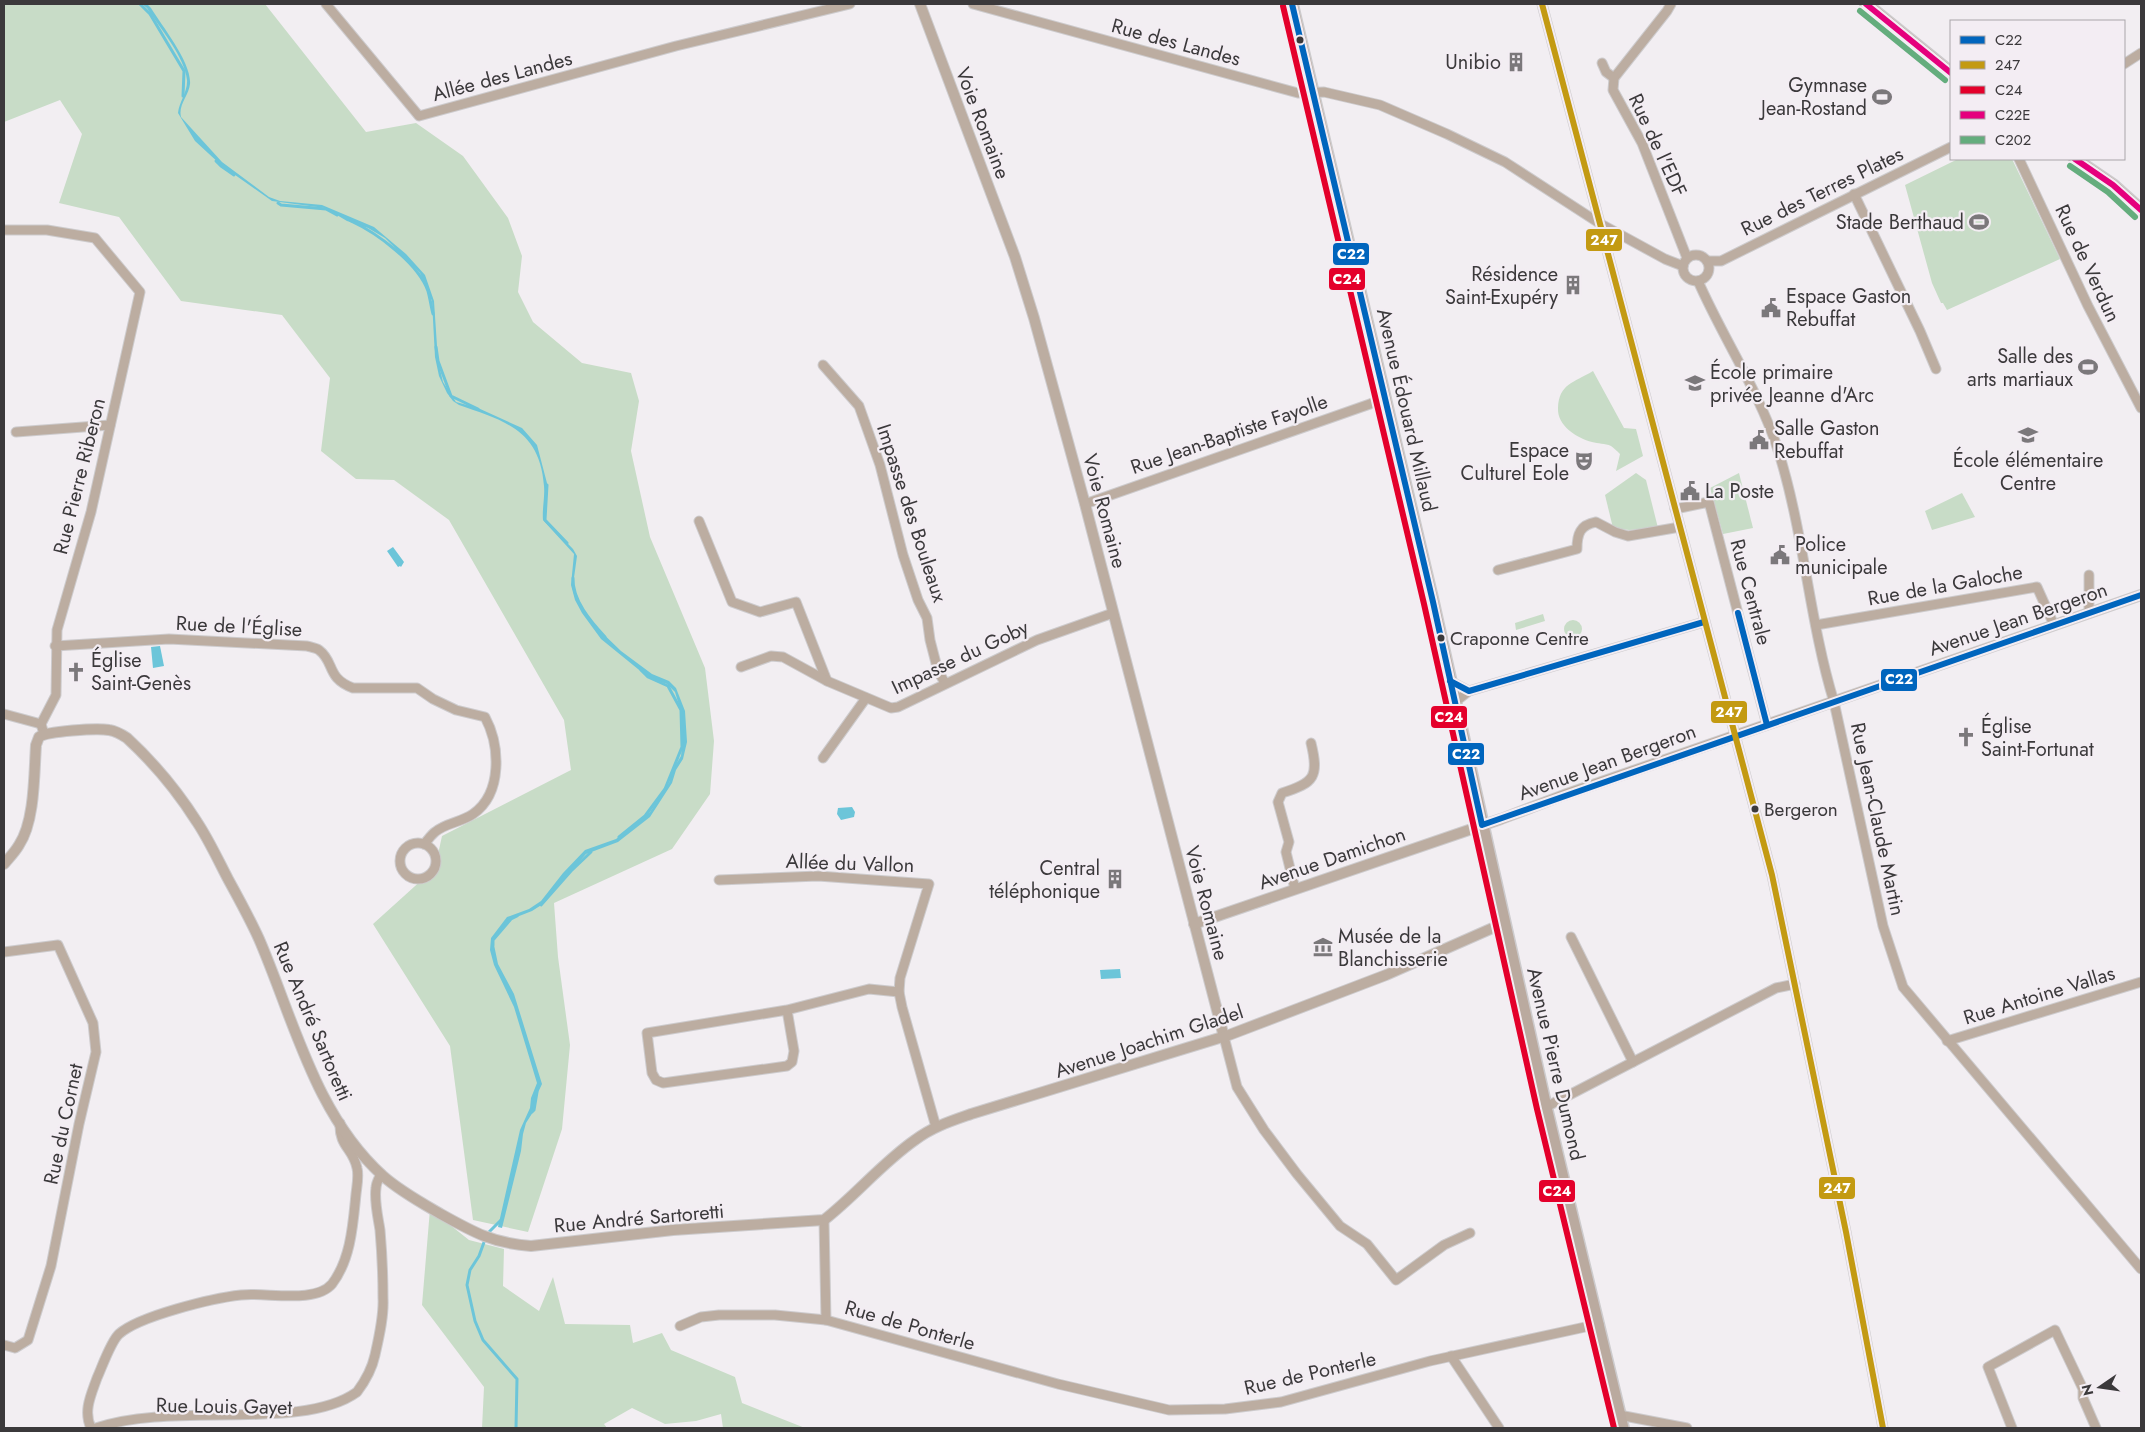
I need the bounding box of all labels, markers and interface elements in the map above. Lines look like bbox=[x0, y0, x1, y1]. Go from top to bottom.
street label: Rue des Landes bbox=[1108, 11, 1244, 74]
legend bbox=[1950, 20, 2125, 160]
text: C22 bbox=[1995, 29, 2022, 51]
unlabelled marker bbox=[1295, 35, 1305, 45]
street label: Allée des Landes bbox=[429, 44, 575, 109]
place label: Unibio bbox=[1445, 48, 1501, 77]
building icon: Unibio bbox=[1505, 51, 1527, 73]
text: 247 bbox=[1995, 54, 2020, 76]
street label: Voie Romaine bbox=[948, 63, 1017, 183]
place label: Gymnase Jean-Rostand bbox=[1758, 71, 1867, 123]
text: C24 bbox=[1995, 79, 2023, 101]
sports icon: Gymnase Jean-Rostand bbox=[1871, 86, 1893, 108]
street label: Rue de l'EDF bbox=[1621, 89, 1694, 201]
text: C22E bbox=[1995, 104, 2031, 126]
text: C202 bbox=[1995, 129, 2031, 151]
street label: Rue des Terres Plates bbox=[1736, 140, 1908, 243]
street label: Rue de Verdun bbox=[2048, 200, 2127, 327]
place label: Stade Berthaud bbox=[1836, 208, 1964, 237]
sports icon: Stade Berthaud bbox=[1968, 211, 1990, 233]
line badge: 247 bbox=[1585, 228, 1623, 252]
text: 247 bbox=[1590, 230, 1618, 250]
line badge: C22 bbox=[1332, 242, 1370, 266]
text: C22 bbox=[1337, 244, 1365, 264]
place label: Résidence Saint-Exupéry bbox=[1445, 260, 1558, 312]
line badge: C24 bbox=[1328, 267, 1366, 291]
text: C24 bbox=[1333, 269, 1362, 289]
building icon: Résidence Saint-Exupéry bbox=[1562, 274, 1584, 296]
place label: Espace Gaston Rebuffat bbox=[1786, 282, 1911, 334]
public building icon: Espace Gaston Rebuffat bbox=[1760, 297, 1782, 319]
street label: Avenue Édouard Millaud bbox=[1369, 305, 1444, 515]
place label: Salle des arts martiaux bbox=[1967, 342, 2074, 394]
sports icon: Salle des arts martiaux bbox=[2077, 356, 2099, 378]
place label: École primaire privée Jeanne d'Arc bbox=[1710, 358, 1874, 410]
school or university icon: École primaire privée Jeanne d'Arc bbox=[1684, 372, 1706, 394]
street label: Rue Jean-Baptiste Fayolle bbox=[1127, 387, 1332, 482]
street label: Rue Pierre Riberon bbox=[46, 395, 113, 557]
place label: Salle Gaston Rebuffat bbox=[1774, 414, 1879, 466]
street label: Impasse des Bouleaux bbox=[869, 420, 954, 607]
school or university icon: École élémentaire Centre bbox=[2017, 424, 2039, 446]
public building icon: Salle Gaston Rebuffat bbox=[1748, 429, 1770, 451]
place label: Espace Culturel Eole bbox=[1461, 436, 1569, 488]
place label: École élémentaire Centre bbox=[1953, 446, 2103, 498]
theatre icon: Espace Culturel Eole bbox=[1573, 450, 1595, 472]
street label: Voie Romaine bbox=[1075, 451, 1134, 572]
place label: La Poste bbox=[1705, 477, 1774, 506]
public building icon: La Poste bbox=[1679, 480, 1701, 502]
place label: Police municipale bbox=[1795, 530, 1887, 582]
street label: Rue Centrale bbox=[1722, 536, 1779, 648]
public building icon: Police municipale bbox=[1769, 544, 1791, 566]
street label: Rue de la Galoche bbox=[1865, 558, 2025, 613]
street label: Avenue Jean Bergeron bbox=[1925, 575, 2111, 664]
street label: Rue de l'Église bbox=[175, 609, 303, 644]
street label: Impasse du Goby bbox=[887, 613, 1034, 702]
place label: Craponne Centre bbox=[1450, 625, 1589, 652]
marker: Craponne Centre bbox=[1436, 633, 1446, 643]
place label: Église Saint-Genès bbox=[91, 646, 191, 698]
church icon: Église Saint-Genès bbox=[65, 661, 87, 683]
line badge: C22 bbox=[1880, 668, 1918, 692]
text: C22 bbox=[1885, 669, 1913, 689]
line badge: 247 bbox=[1710, 700, 1748, 724]
text: 247 bbox=[1715, 702, 1743, 722]
line badge: C24 bbox=[1430, 705, 1468, 729]
text: C24 bbox=[1435, 707, 1464, 727]
place label: Église Saint-Fortunat bbox=[1981, 712, 2094, 764]
street label: Avenue Jean Bergeron bbox=[1514, 717, 1700, 808]
street label: Rue Jean-Claude Martin bbox=[1843, 720, 1912, 918]
church icon: Église Saint-Fortunat bbox=[1955, 726, 1977, 748]
line badge: C22 bbox=[1447, 742, 1485, 766]
text: C22 bbox=[1452, 744, 1480, 764]
place label: Bergeron bbox=[1764, 796, 1838, 823]
marker: Bergeron bbox=[1750, 804, 1760, 814]
street label: Avenue Damichon bbox=[1255, 820, 1410, 897]
street label: Voie Romaine bbox=[1177, 843, 1236, 964]
street label: Allée du Vallon bbox=[785, 847, 915, 880]
place label: Central téléphonique bbox=[989, 854, 1100, 906]
building icon: Central téléphonique bbox=[1104, 868, 1126, 890]
place label: Musée de la Blanchisserie bbox=[1338, 922, 1448, 974]
museum icon: Musée de la Blanchisserie bbox=[1312, 936, 1334, 958]
street label: Rue André Sartoretti bbox=[266, 937, 359, 1105]
street label: Rue Antoine Vallas bbox=[1960, 959, 2119, 1032]
street label: Avenue Pierre Dumond bbox=[1519, 965, 1592, 1163]
street label: Avenue Joachim Gladel bbox=[1051, 997, 1247, 1086]
street label: Rue du Cornet bbox=[37, 1061, 90, 1187]
line badge: 247 bbox=[1818, 1176, 1856, 1200]
text: 247 bbox=[1823, 1178, 1851, 1198]
line badge: C24 bbox=[1538, 1179, 1576, 1203]
text: C24 bbox=[1543, 1181, 1572, 1201]
street label: Rue André Sartoretti bbox=[553, 1197, 725, 1240]
street label: Rue de Ponterle bbox=[841, 1293, 978, 1358]
street label: Rue de Ponterle bbox=[1241, 1344, 1379, 1403]
north arrow bbox=[2075, 1362, 2125, 1412]
text: N bbox=[2076, 1382, 2098, 1398]
street label: Rue Louis Gayet bbox=[156, 1391, 293, 1422]

